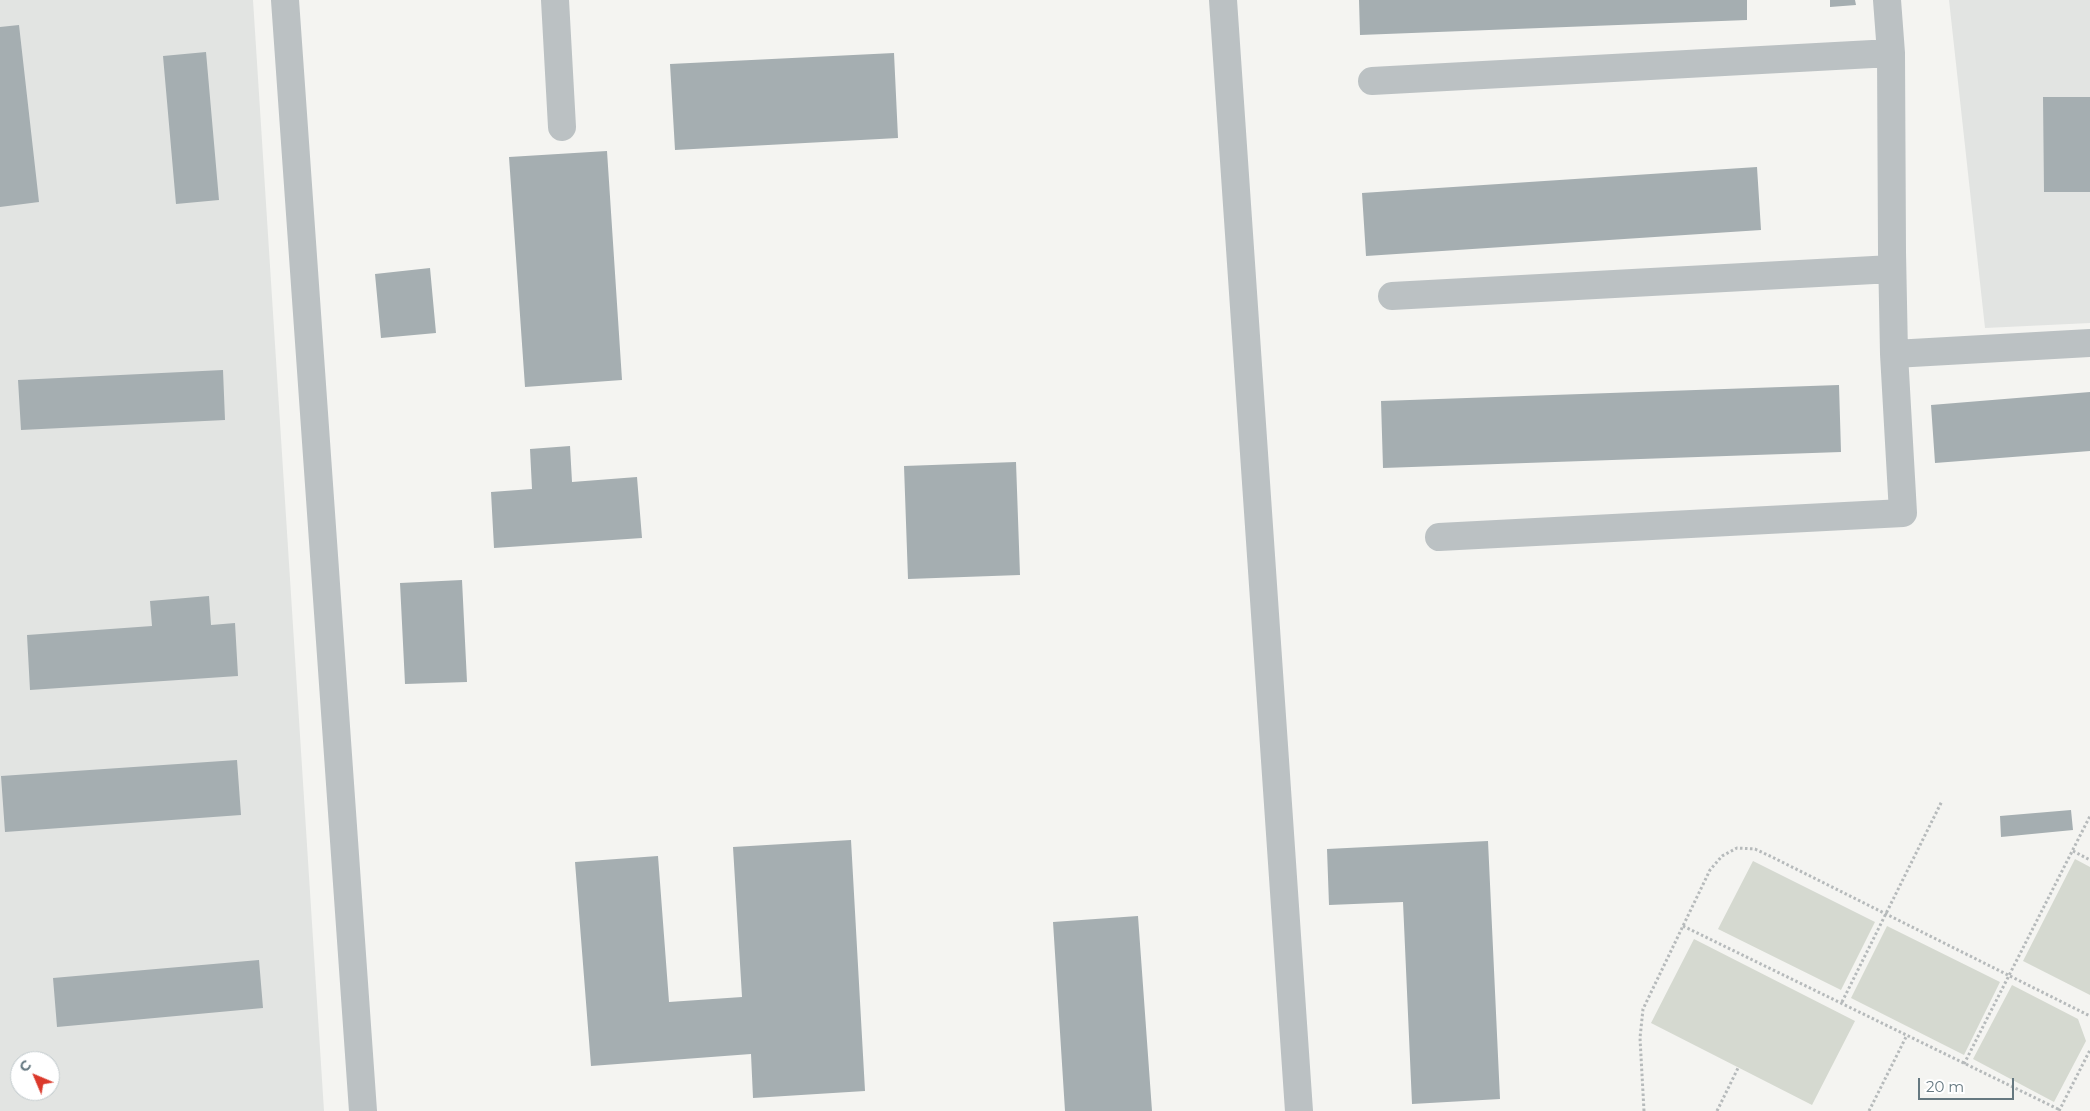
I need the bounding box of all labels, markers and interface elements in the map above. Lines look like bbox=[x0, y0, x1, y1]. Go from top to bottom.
north arrow bbox=[10, 1051, 60, 1101]
text: С bbox=[15, 1056, 35, 1076]
scale bar bbox=[1920, 1068, 2016, 1100]
text: 20 m bbox=[1926, 1077, 1964, 1096]

